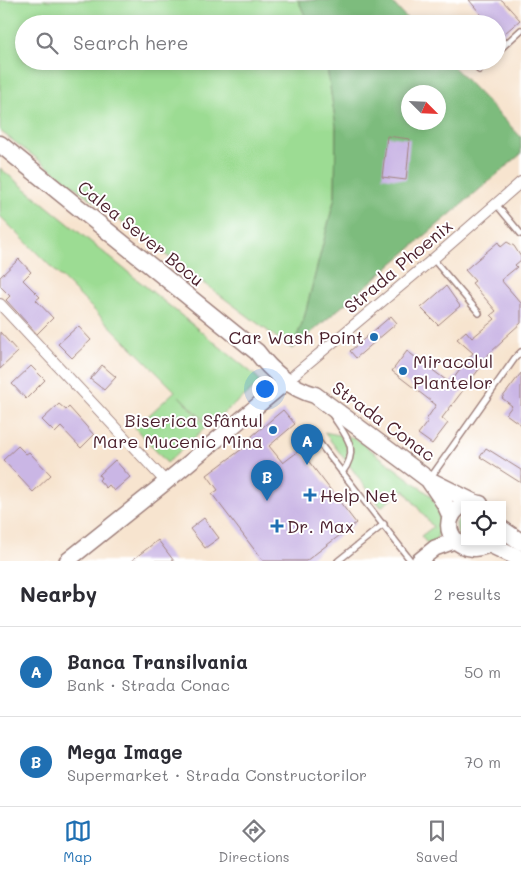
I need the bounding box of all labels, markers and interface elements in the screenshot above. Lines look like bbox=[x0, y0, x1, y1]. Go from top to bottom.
search box bbox=[15, 15, 506, 70]
icon: search bbox=[33, 29, 61, 57]
text: Search here bbox=[73, 30, 189, 55]
north arrow bbox=[401, 85, 446, 130]
street label: Calea Sever Bocu bbox=[73, 175, 209, 291]
street label: Strada Phoenix bbox=[339, 214, 457, 318]
place label: Car Wash Point bbox=[228, 325, 364, 349]
marker: Car Wash Point bbox=[368, 331, 380, 343]
place label: Miracolul Plantelor bbox=[413, 349, 493, 394]
marker: Miracolul Plantelor bbox=[397, 365, 409, 377]
street label: Strada Conac bbox=[328, 375, 440, 467]
your location bbox=[252, 376, 278, 402]
place label: Biserica Sfântul Mare Mucenic Mina bbox=[93, 408, 263, 453]
marker: Biserica Sfântul Mare Mucenic Mina bbox=[267, 424, 279, 436]
pin: A bbox=[291, 424, 323, 465]
pin: B bbox=[251, 460, 283, 501]
place label: Help Net bbox=[320, 483, 398, 507]
marker: Help Net bbox=[304, 489, 316, 501]
map controls bbox=[461, 501, 506, 546]
button: locate bbox=[461, 501, 506, 546]
place label: Dr. Max bbox=[287, 514, 354, 538]
marker: Dr. Max bbox=[271, 520, 283, 532]
text: Nearby bbox=[20, 580, 97, 607]
text: 2 results bbox=[434, 583, 501, 604]
text: Banca Transilvania bbox=[67, 649, 248, 674]
text: A bbox=[30, 661, 42, 682]
text: 50 m bbox=[464, 661, 501, 682]
text: Bank · Strada Conac bbox=[67, 674, 230, 695]
text: Mega Image bbox=[67, 739, 183, 764]
text: B bbox=[31, 751, 41, 772]
text: 70 m bbox=[464, 751, 501, 772]
text: Supermarket · Strada Constructorilor bbox=[67, 764, 367, 785]
tab: Map bbox=[63, 817, 92, 866]
tab: Directions bbox=[218, 817, 290, 866]
tab: Saved bbox=[416, 817, 458, 866]

